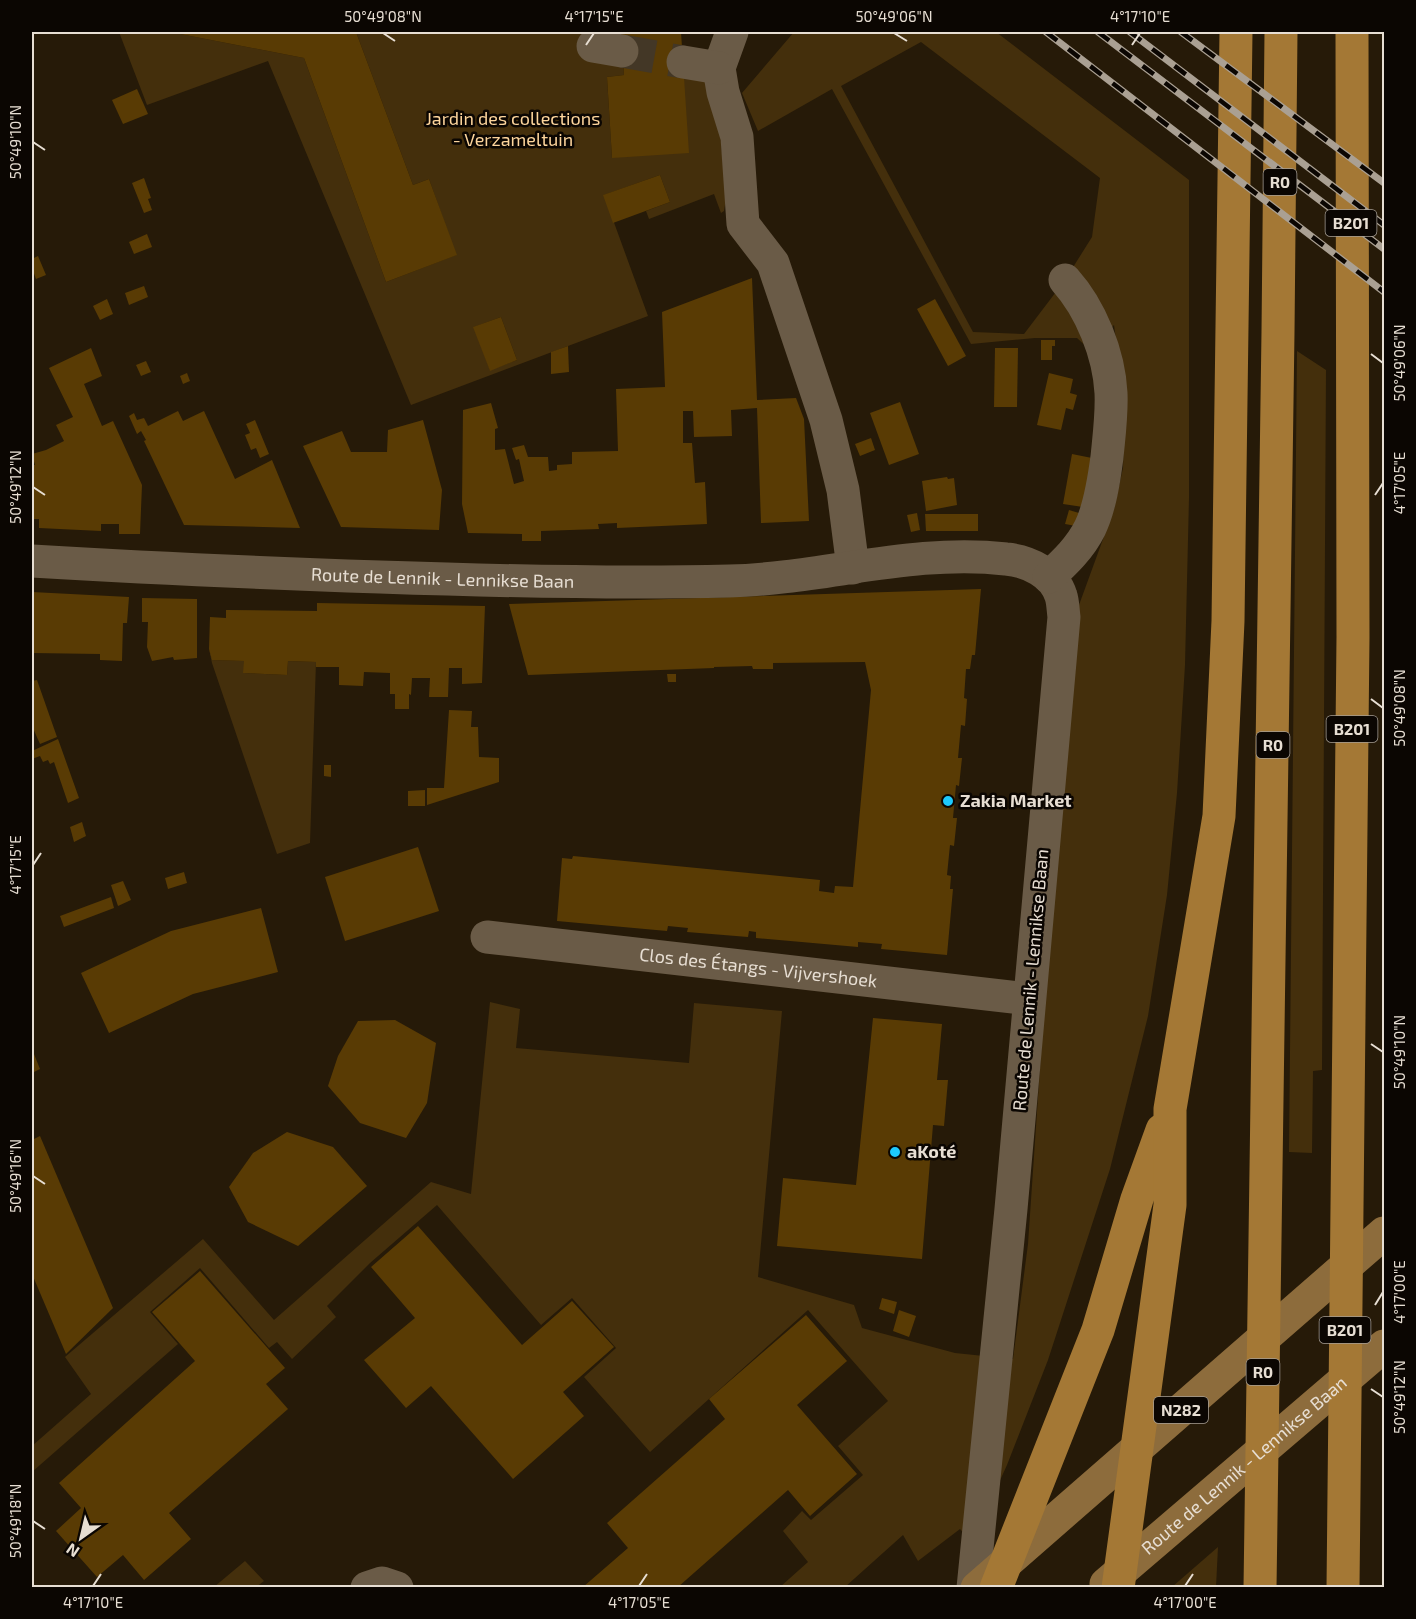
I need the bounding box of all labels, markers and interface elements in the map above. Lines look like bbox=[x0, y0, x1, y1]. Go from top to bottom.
text: 50°49'08"N bbox=[344, 7, 422, 25]
text: 4°17'15"E bbox=[564, 7, 624, 25]
text: 50°49'06"N bbox=[856, 7, 932, 25]
text: 4°17'10"E bbox=[1110, 7, 1170, 25]
text: 50°49'10"N bbox=[6, 105, 24, 179]
park label: Jardin des collections - Verzameltuin bbox=[426, 107, 600, 150]
road number: R0 bbox=[1264, 169, 1296, 195]
road number: B201 bbox=[1326, 210, 1376, 236]
text: 50°49'06"N bbox=[1390, 325, 1408, 401]
text: 50°49'12"N bbox=[6, 450, 24, 524]
text: 4°17'05"E bbox=[1390, 452, 1408, 514]
street label: Route de Lennik - Lennikse Baan bbox=[311, 563, 574, 592]
text: 50°49'08"N bbox=[1390, 669, 1408, 747]
road number: B201 bbox=[1326, 716, 1378, 742]
road number: R0 bbox=[1256, 732, 1290, 758]
place label: Zakia Market bbox=[960, 789, 1072, 811]
marker: Zakia Market bbox=[941, 794, 955, 808]
text: 4°17'15"E bbox=[6, 835, 24, 895]
street label: Route de Lennik - Lennikse Baan bbox=[1008, 848, 1052, 1112]
street label: Clos des Étangs - Vijvershoek bbox=[638, 943, 879, 992]
text: 50°49'10"N bbox=[1390, 1015, 1408, 1089]
text: 50°49'16"N bbox=[6, 1139, 24, 1213]
place label: aKoté bbox=[907, 1140, 956, 1162]
marker: aKoté bbox=[888, 1145, 902, 1159]
text: 4°17'00"E bbox=[1390, 1260, 1408, 1324]
road number: B201 bbox=[1320, 1317, 1370, 1343]
road number: R0 bbox=[1246, 1359, 1280, 1385]
text: 50°49'12"N bbox=[1390, 1360, 1408, 1434]
street label: Route de Lennik - Lennikse Baan bbox=[1136, 1371, 1351, 1559]
road number: N282 bbox=[1154, 1397, 1208, 1423]
text: 50°49'18"N bbox=[6, 1484, 24, 1558]
north arrow bbox=[51, 1508, 111, 1568]
text: N bbox=[62, 1540, 82, 1562]
text: 4°17'10"E bbox=[63, 1593, 123, 1611]
text: 4°17'05"E bbox=[608, 1593, 670, 1611]
text: 4°17'00"E bbox=[1153, 1593, 1217, 1611]

